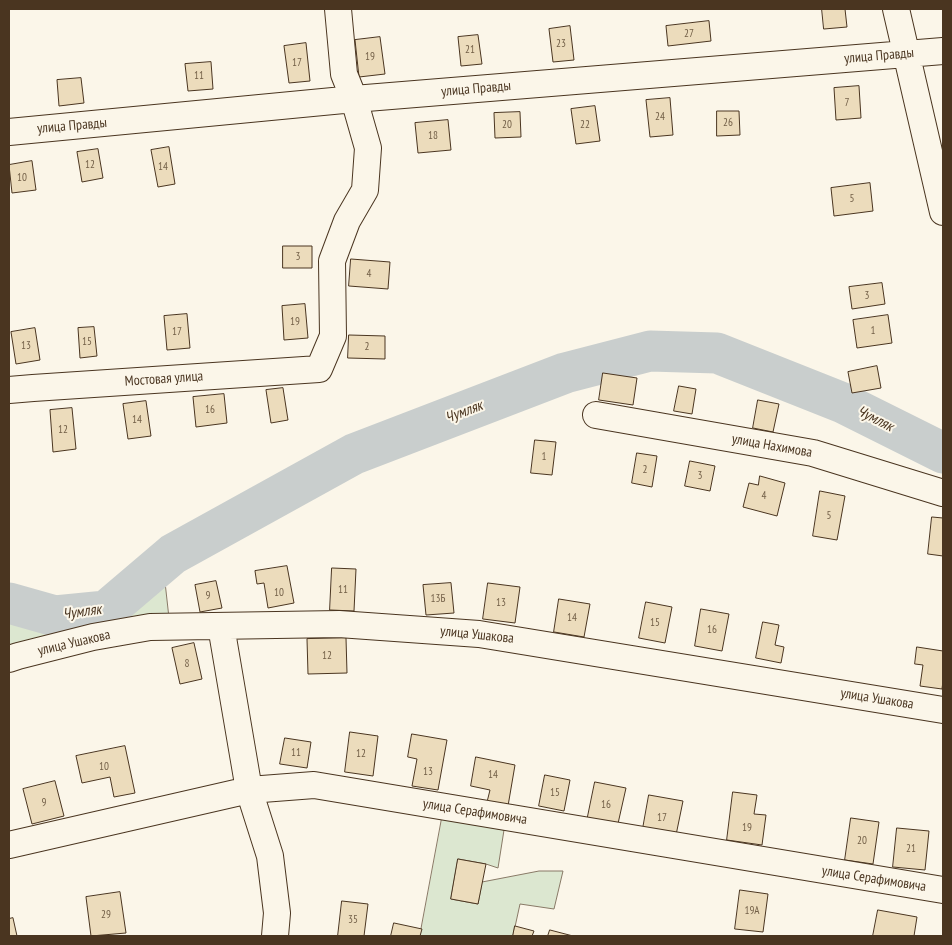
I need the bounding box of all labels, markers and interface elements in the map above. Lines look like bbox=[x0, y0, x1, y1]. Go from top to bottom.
house number: 27 bbox=[684, 27, 694, 41]
house number: 23 bbox=[556, 37, 566, 51]
house number: 21 bbox=[465, 43, 475, 57]
street label: улица Правды bbox=[843, 45, 915, 67]
house number: 19 bbox=[365, 50, 375, 64]
house number: 17 bbox=[292, 56, 302, 70]
house number: 11 bbox=[194, 69, 204, 83]
street label: улица Правды bbox=[440, 78, 512, 100]
house number: 7 bbox=[845, 96, 849, 110]
house number: 24 bbox=[655, 110, 665, 124]
street label: улица Правды bbox=[36, 115, 108, 137]
house number: 26 bbox=[723, 116, 733, 130]
house number: 20 bbox=[502, 118, 512, 132]
house number: 22 bbox=[580, 118, 590, 132]
house number: 18 bbox=[428, 129, 438, 143]
house number: 12 bbox=[85, 158, 95, 172]
house number: 14 bbox=[158, 160, 168, 174]
house number: 10 bbox=[17, 171, 27, 185]
house number: 5 bbox=[850, 192, 854, 206]
house number: 3 bbox=[296, 250, 300, 264]
house number: 4 bbox=[367, 267, 371, 281]
house number: 3 bbox=[865, 289, 869, 303]
house number: 19 bbox=[290, 315, 300, 329]
house number: 1 bbox=[871, 324, 875, 338]
house number: 17 bbox=[172, 325, 182, 339]
house number: 15 bbox=[82, 335, 92, 349]
house number: 13 bbox=[21, 339, 31, 353]
house number: 2 bbox=[365, 340, 369, 354]
street label: Мостовая улица bbox=[124, 368, 204, 390]
water label: Чумляк bbox=[443, 397, 485, 427]
water label: Чумляк bbox=[854, 402, 896, 436]
house number: 16 bbox=[205, 403, 215, 417]
house number: 14 bbox=[132, 413, 142, 427]
house number: 12 bbox=[58, 423, 68, 437]
street label: улица Нахимова bbox=[731, 431, 813, 461]
house number: 1 bbox=[542, 450, 546, 464]
house number: 2 bbox=[643, 463, 647, 477]
house number: 3 bbox=[698, 469, 702, 483]
house number: 4 bbox=[762, 489, 766, 503]
house number: 5 bbox=[827, 509, 831, 523]
house number: 11 bbox=[338, 583, 348, 597]
house number: 10 bbox=[274, 586, 284, 600]
house number: 9 bbox=[206, 589, 210, 603]
house number: 13Б bbox=[431, 592, 445, 606]
house number: 13 bbox=[496, 596, 506, 610]
water label: Чумляк bbox=[62, 600, 102, 624]
house number: 14 bbox=[567, 611, 577, 625]
house number: 15 bbox=[650, 616, 660, 630]
street label: улица Ушакова bbox=[439, 623, 515, 647]
house number: 16 bbox=[707, 623, 717, 637]
street label: улица Ушакова bbox=[36, 627, 112, 659]
house number: 12 bbox=[322, 649, 332, 663]
house number: 8 bbox=[185, 657, 189, 671]
street label: улица Ушакова bbox=[839, 685, 915, 713]
house number: 11 bbox=[291, 746, 301, 760]
house number: 12 bbox=[356, 747, 366, 761]
house number: 10 bbox=[99, 760, 109, 774]
house number: 13 bbox=[423, 765, 433, 779]
house number: 14 bbox=[488, 768, 498, 782]
house number: 15 bbox=[550, 786, 560, 800]
street label: улица Серафимовича bbox=[422, 795, 528, 829]
house number: 9 bbox=[42, 796, 46, 810]
house number: 16 bbox=[601, 798, 611, 812]
house number: 17 bbox=[657, 811, 667, 825]
house number: 19 bbox=[742, 821, 752, 835]
house number: 20 bbox=[857, 834, 867, 848]
house number: 21 bbox=[906, 842, 916, 856]
street label: улица Серафимовича bbox=[821, 862, 927, 896]
house number: 19А bbox=[744, 904, 760, 918]
house number: 29 bbox=[101, 908, 111, 922]
house number: 35 bbox=[348, 913, 358, 927]

